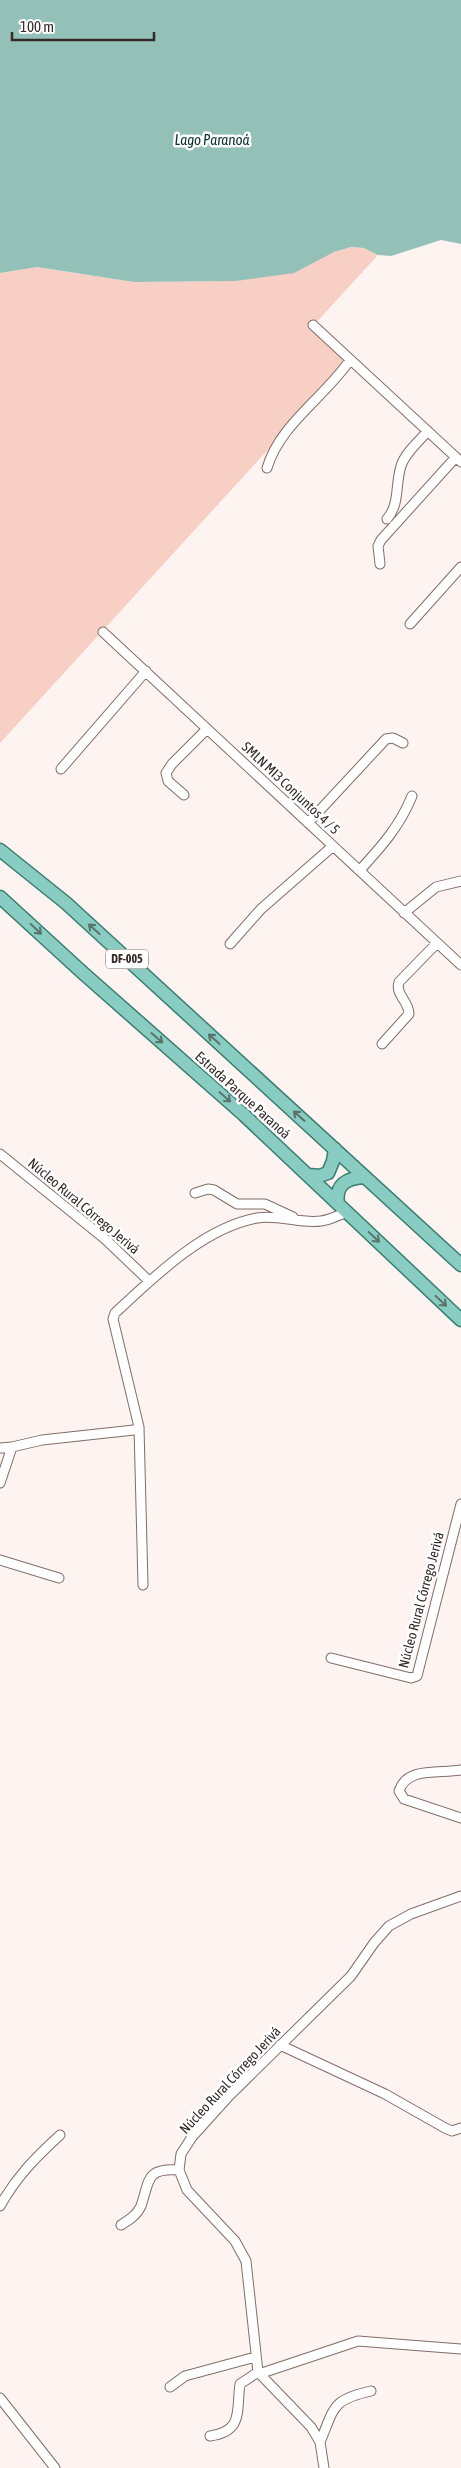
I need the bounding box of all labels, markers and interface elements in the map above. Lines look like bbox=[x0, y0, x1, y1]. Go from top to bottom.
scale bar bbox=[12, 10, 155, 42]
text: 100 m bbox=[20, 18, 54, 35]
water label: Lago Paranoá bbox=[174, 131, 250, 148]
street label: SMLN MI3 Conjuntos 4 / 5 bbox=[239, 739, 343, 837]
one-way arrow bbox=[30, 923, 43, 935]
one-way arrow bbox=[88, 924, 101, 935]
road number: DF-005 bbox=[106, 950, 148, 969]
one-way arrow bbox=[150, 1032, 163, 1043]
one-way arrow bbox=[208, 1033, 221, 1045]
street label: Estrada Parque Paranoá bbox=[192, 1048, 294, 1142]
one-way arrow bbox=[218, 1091, 231, 1103]
one-way arrow bbox=[292, 1110, 305, 1122]
street label: Núcleo Rural Córrego Jerivá bbox=[25, 1155, 143, 1257]
one-way arrow bbox=[367, 1231, 380, 1243]
one-way arrow bbox=[435, 1295, 448, 1307]
street label: Núcleo Rural Córrego Jerivá bbox=[395, 1530, 447, 1670]
street label: Núcleo Rural Córrego Jerivá bbox=[176, 2023, 284, 2137]

